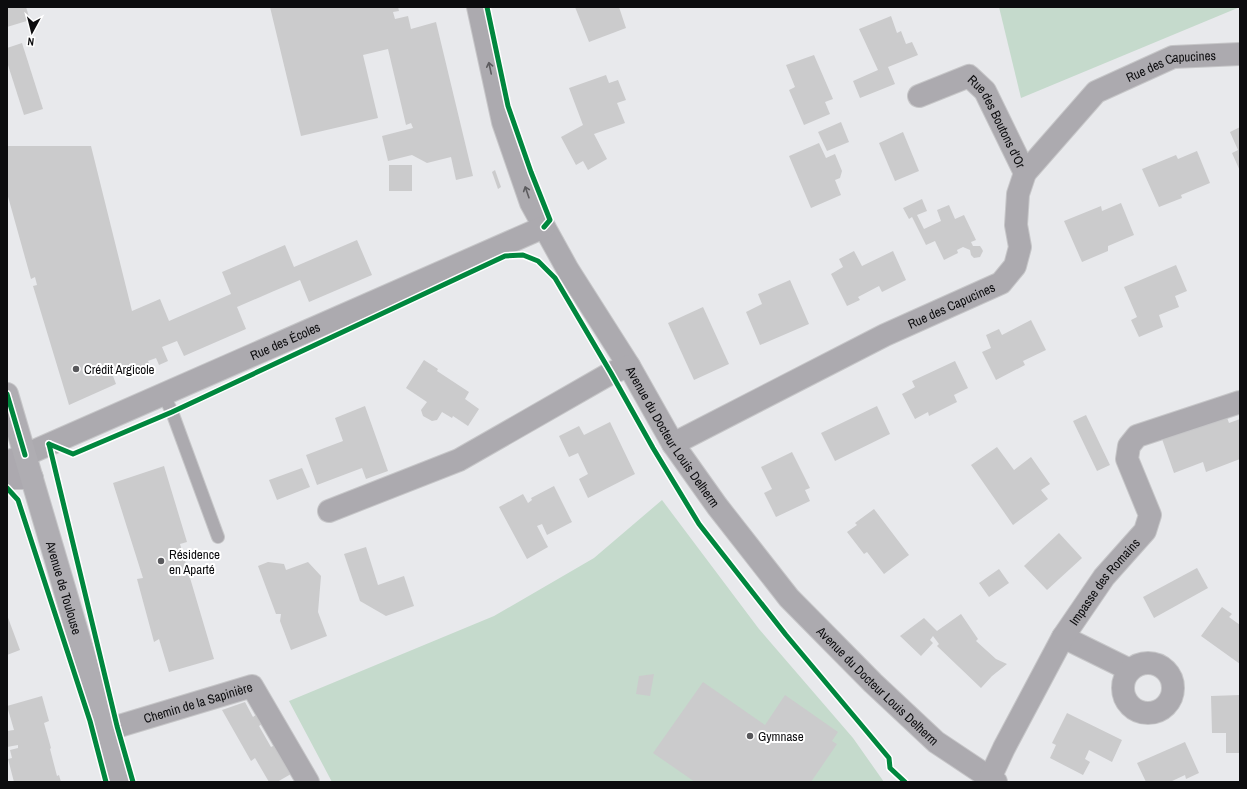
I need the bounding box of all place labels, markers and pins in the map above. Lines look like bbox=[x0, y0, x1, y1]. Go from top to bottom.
place label: Crédit Argicole bbox=[84, 361, 155, 378]
marker: Crédit Argicole bbox=[71, 364, 81, 374]
place label: Résidence en Aparté bbox=[169, 546, 220, 578]
marker: Résidence en Aparté bbox=[156, 556, 166, 566]
place label: Gymnase bbox=[758, 728, 804, 745]
marker: Gymnase bbox=[745, 731, 755, 741]

